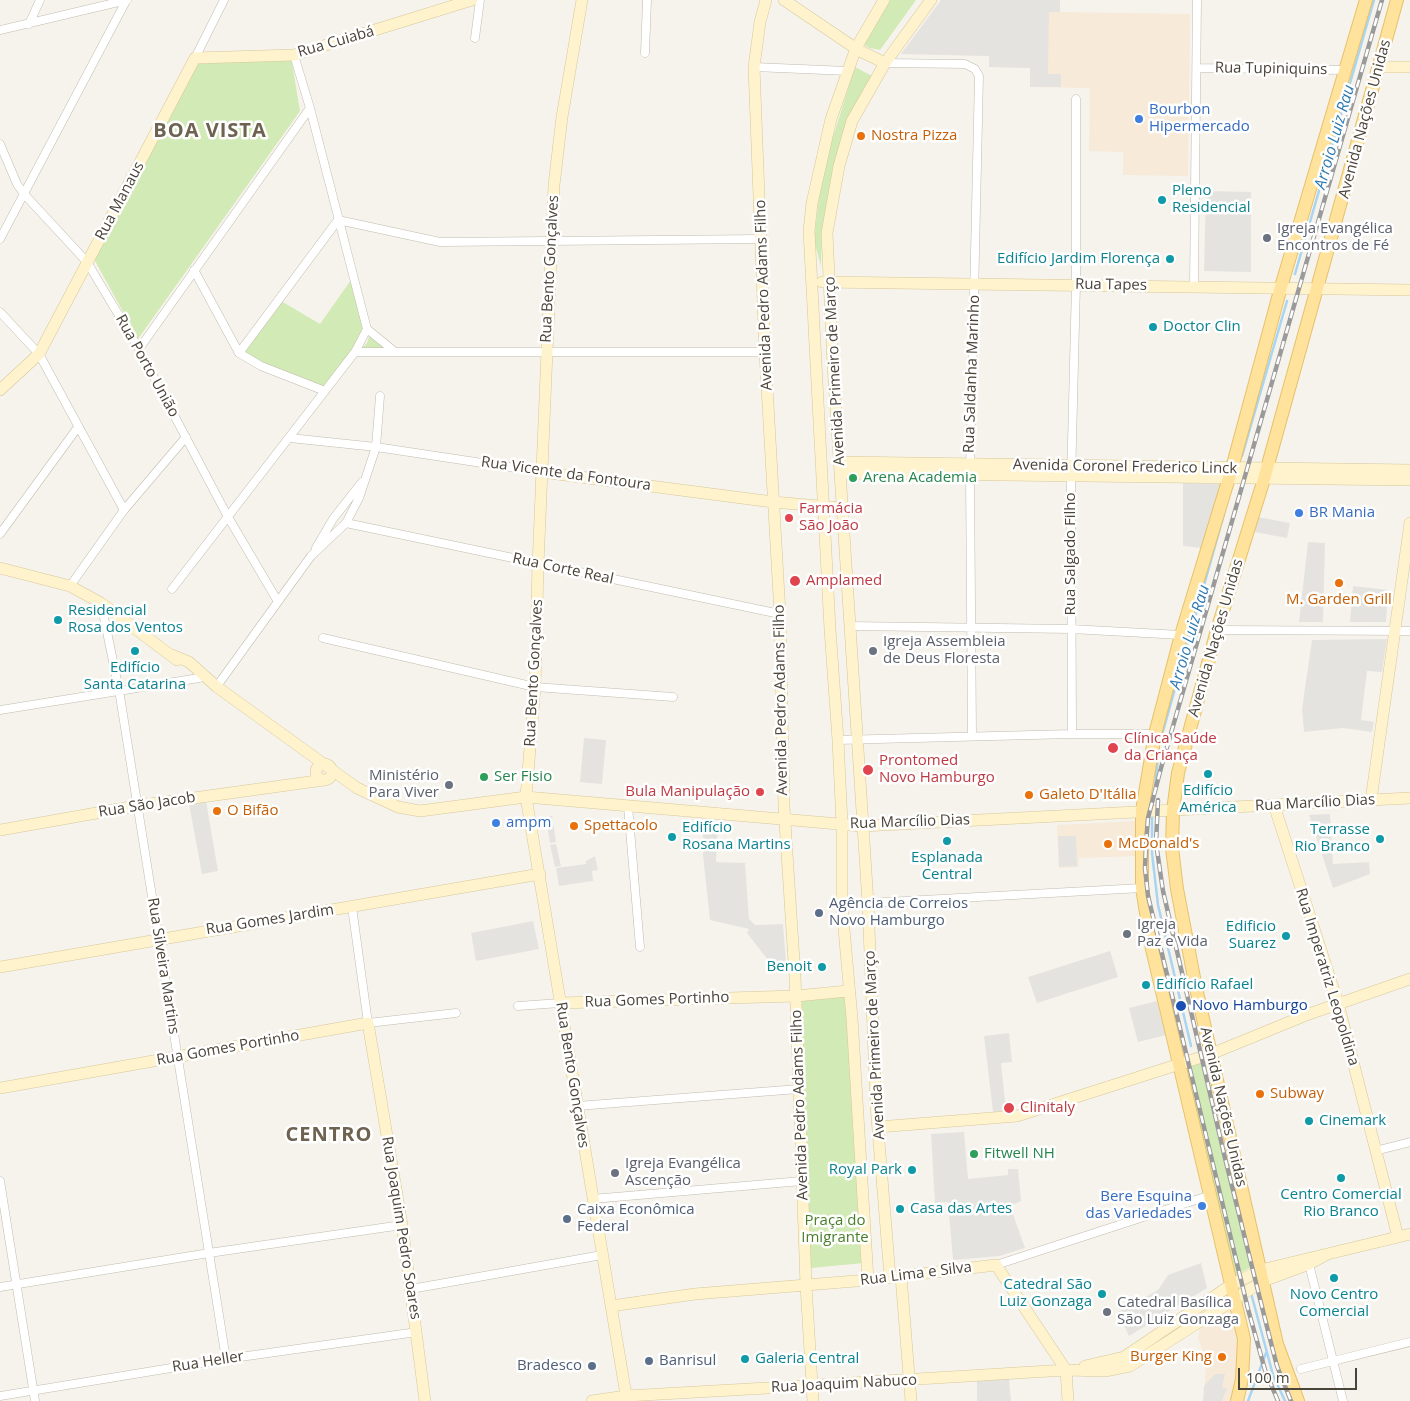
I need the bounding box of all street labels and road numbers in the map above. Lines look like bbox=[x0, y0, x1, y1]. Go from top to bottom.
street label: Rua Cuiabá bbox=[296, 22, 376, 62]
street label: Avenida Nações Unidas bbox=[1335, 38, 1395, 200]
street label: Rua Tupiniquins bbox=[1215, 59, 1327, 79]
street label: Rua Manaus bbox=[92, 159, 148, 243]
street label: Rua Bento Gonçalves bbox=[537, 195, 563, 343]
street label: Avenida Pedro Adams Filho bbox=[752, 199, 776, 391]
street label: Rua Tapes bbox=[1075, 275, 1147, 295]
street label: Avenida Primeiro de Março bbox=[821, 276, 849, 466]
street label: Rua Saldanha Marinho bbox=[960, 295, 984, 453]
street label: Rua Porto União bbox=[111, 312, 183, 420]
street label: Rua Vicente da Fontoura bbox=[480, 453, 652, 495]
street label: Avenida Coronel Frederico Linck bbox=[1013, 456, 1237, 478]
street label: Rua Salgado Filho bbox=[1062, 492, 1080, 616]
street label: Rua Corte Real bbox=[511, 550, 615, 588]
street label: Avenida Nações Unidas bbox=[1185, 557, 1247, 719]
street label: Rua Bento Gonçalves bbox=[521, 599, 547, 747]
street label: Avenida Pedro Adams Filho bbox=[770, 604, 792, 796]
street label: Rua São Jacob bbox=[97, 788, 197, 822]
street label: Rua Marcílio Dias bbox=[1254, 791, 1376, 815]
street label: Rua Marcílio Dias bbox=[850, 811, 970, 833]
street label: Rua Imperatriz Leopoldina bbox=[1291, 886, 1363, 1068]
street label: Rua Silveira Martins bbox=[143, 896, 183, 1036]
street label: Rua Gomes Jardim bbox=[205, 901, 335, 939]
street label: Avenida Primeiro de Março bbox=[861, 950, 889, 1140]
street label: Rua Gomes Portinho bbox=[584, 988, 730, 1012]
street label: Rua Bento Gonçalves bbox=[552, 1001, 592, 1149]
street label: Avenida Pedro Adams Filho bbox=[788, 1009, 812, 1201]
street label: Avenida Nações Unidas bbox=[1196, 1025, 1250, 1189]
street label: Rua Gomes Portinho bbox=[155, 1027, 301, 1069]
street label: Rua Joaquim Pedro Soares bbox=[378, 1135, 424, 1321]
street label: Rua Lima e Silva bbox=[859, 1258, 973, 1290]
street label: Rua Heller bbox=[171, 1347, 245, 1377]
street label: Rua Joaquim Nabuco bbox=[771, 1371, 917, 1397]

